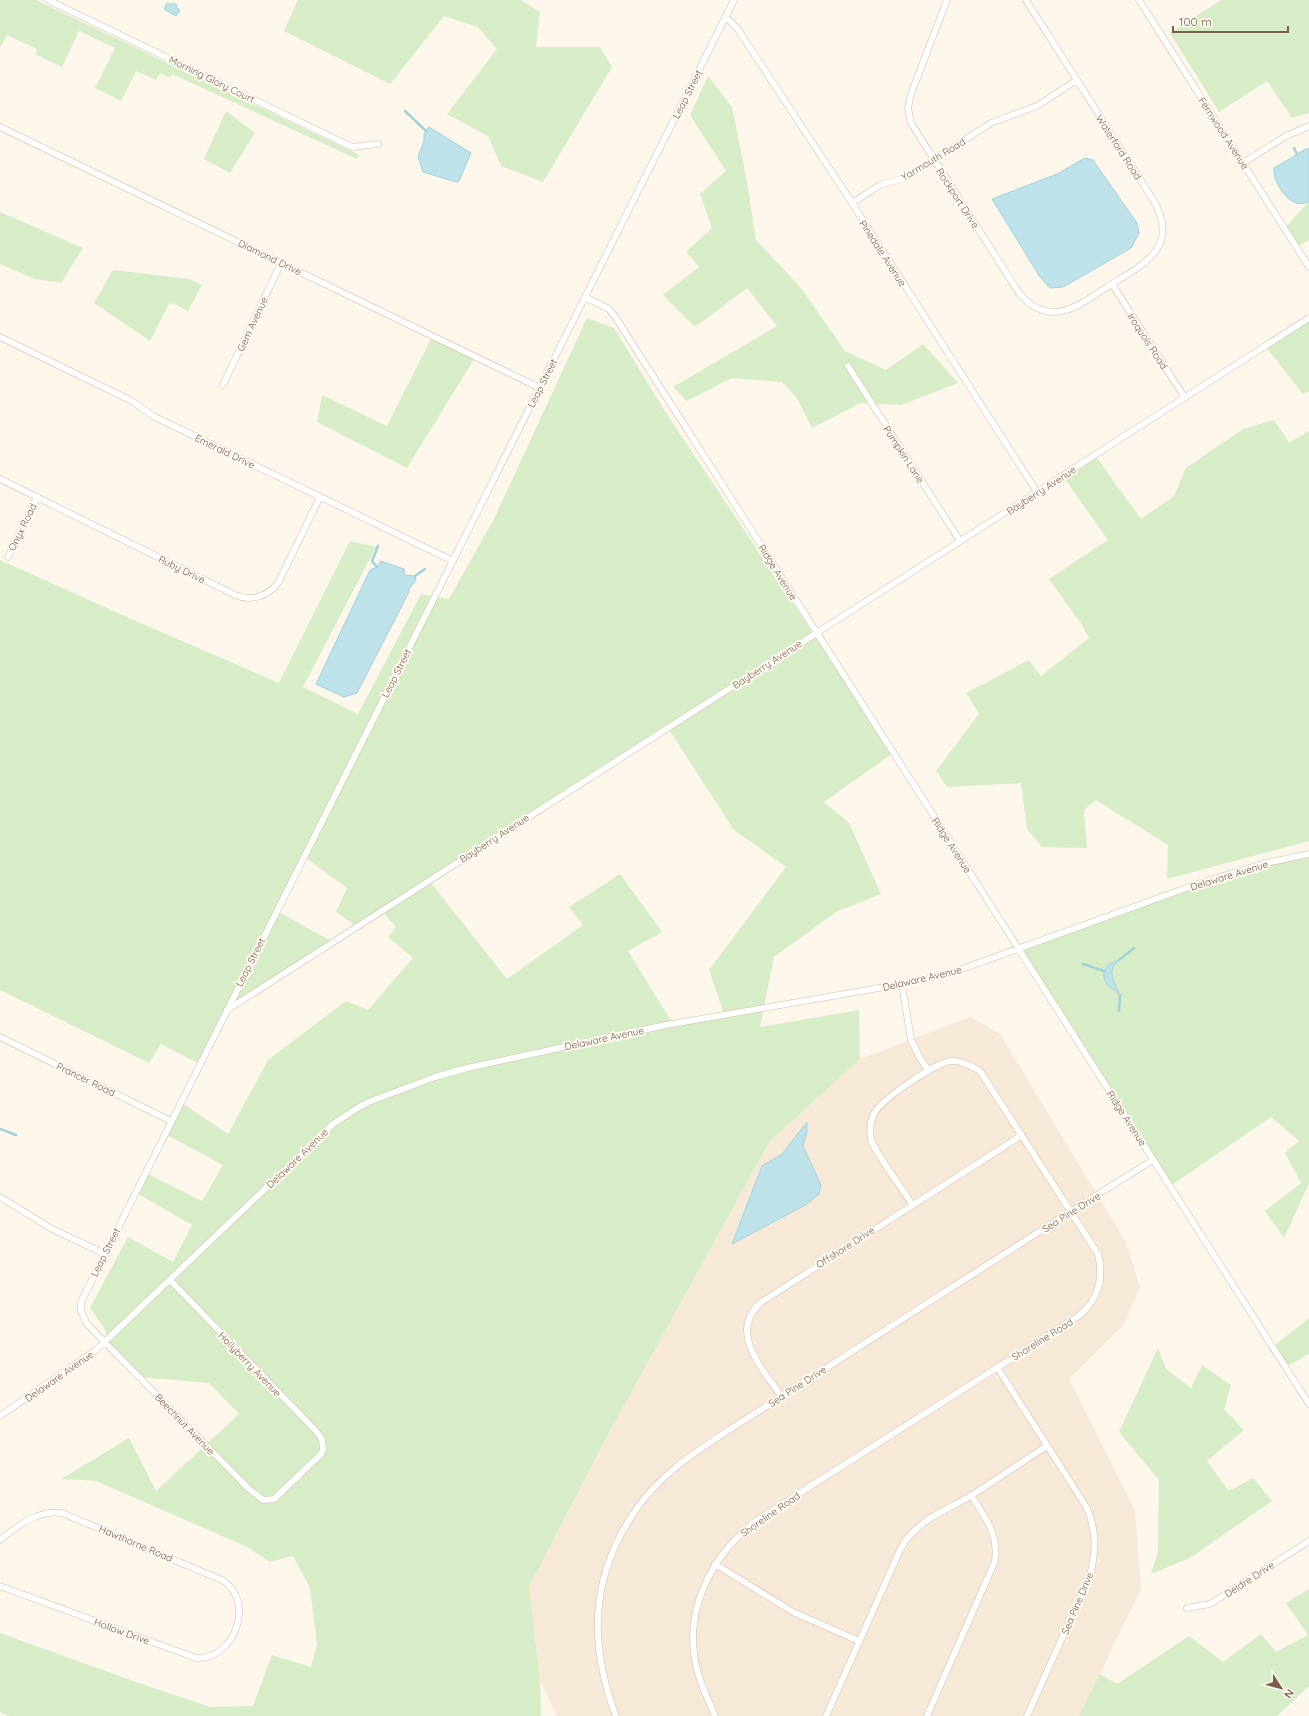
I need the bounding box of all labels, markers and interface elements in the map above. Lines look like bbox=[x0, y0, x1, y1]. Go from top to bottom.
scale bar bbox=[1173, 8, 1288, 34]
text: 100 m bbox=[1179, 14, 1212, 29]
street label: Morning Glory Court bbox=[167, 53, 257, 106]
street label: Leap Street bbox=[670, 67, 706, 121]
street label: Fernwood Avenue bbox=[1195, 95, 1252, 172]
street label: Waterford Road bbox=[1093, 112, 1144, 182]
street label: Yarmouth Road bbox=[899, 135, 968, 184]
street label: Rockport Drive bbox=[933, 166, 982, 231]
street label: Pinedale Avenue bbox=[856, 218, 909, 289]
street label: Diamond Drive bbox=[236, 236, 304, 279]
street label: Gem Avenue bbox=[234, 295, 271, 354]
street label: Iroquois Road bbox=[1125, 311, 1171, 372]
street label: Leap Street bbox=[525, 356, 561, 410]
street label: Pumpkin Lane bbox=[880, 423, 927, 486]
street label: Emerald Drive bbox=[193, 431, 257, 472]
street label: Bayberry Avenue bbox=[1004, 463, 1079, 518]
street label: Onyx Road bbox=[5, 501, 40, 553]
street label: Ridge Avenue bbox=[755, 542, 800, 603]
street label: Ruby Drive bbox=[156, 552, 208, 587]
street label: Bayberry Avenue bbox=[730, 637, 805, 692]
street label: Leap Street bbox=[379, 646, 415, 700]
street label: Bayberry Avenue bbox=[457, 811, 532, 866]
street label: Ridge Avenue bbox=[929, 815, 975, 876]
street label: Delaware Avenue bbox=[1188, 857, 1270, 894]
street label: Leap Street bbox=[233, 935, 269, 989]
street label: Delaware Avenue bbox=[881, 963, 963, 994]
street label: Delaware Avenue bbox=[563, 1024, 645, 1053]
street label: Prancer Road bbox=[54, 1060, 117, 1099]
street label: Ridge Avenue bbox=[1104, 1088, 1150, 1149]
street label: Delaware Avenue bbox=[264, 1125, 331, 1191]
street label: Sea Pine Drive bbox=[1040, 1189, 1103, 1236]
street label: Offshore Drive bbox=[813, 1223, 877, 1271]
street label: Leap Street bbox=[88, 1225, 124, 1279]
street label: Shoreline Road bbox=[1009, 1315, 1075, 1363]
street label: Hollyberry Avenue bbox=[215, 1329, 284, 1400]
street label: Delaware Avenue bbox=[22, 1348, 96, 1405]
street label: Sea Pine Drive bbox=[766, 1363, 829, 1410]
street label: Beechnut Avenue bbox=[152, 1391, 218, 1458]
street label: Shoreline Road bbox=[738, 1489, 803, 1540]
street label: Hawthorne Road bbox=[97, 1522, 175, 1565]
street label: Deidre Drive bbox=[1222, 1558, 1277, 1600]
street label: Sea Pine Drive bbox=[1058, 1570, 1097, 1636]
street label: Hollow Drive bbox=[92, 1615, 152, 1648]
north arrow bbox=[1261, 1668, 1301, 1708]
text: N bbox=[1281, 1686, 1297, 1701]

